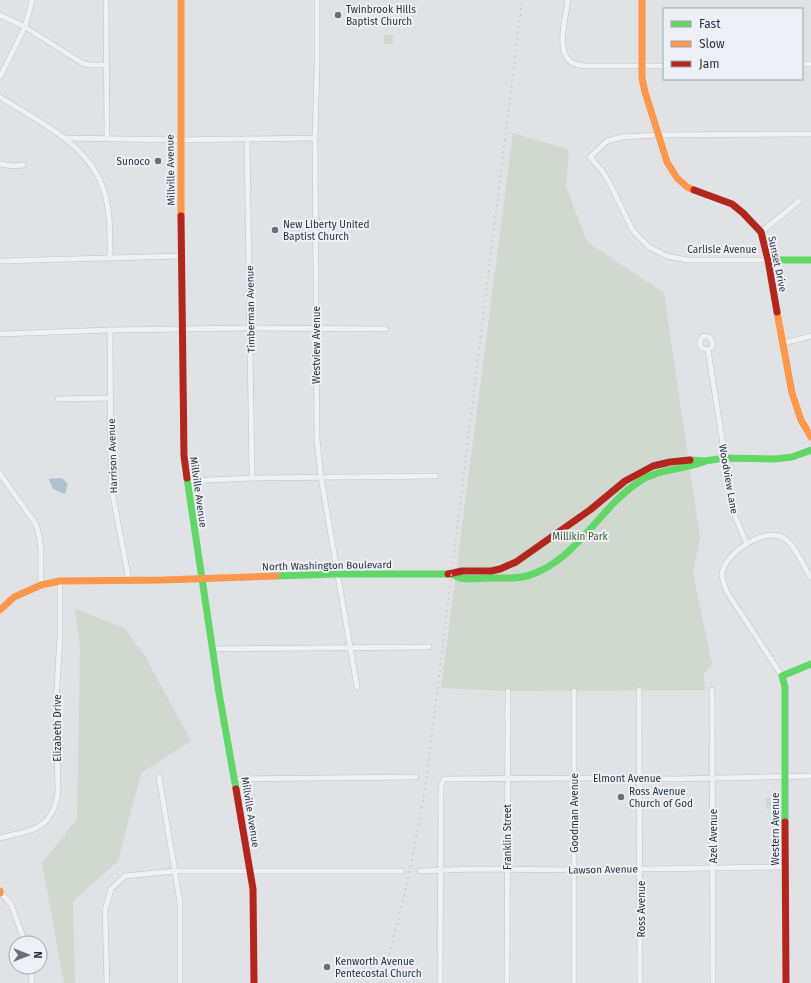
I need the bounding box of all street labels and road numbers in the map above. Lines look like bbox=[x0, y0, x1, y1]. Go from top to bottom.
street label: Millville Avenue bbox=[164, 134, 178, 206]
street label: Sunset Drive bbox=[765, 235, 789, 293]
street label: Carlisle Avenue bbox=[687, 244, 757, 256]
street label: Timberman Avenue bbox=[244, 265, 258, 353]
street label: Westview Avenue bbox=[311, 306, 323, 384]
street label: Harrison Avenue bbox=[106, 418, 120, 494]
street label: Woodview Lane bbox=[716, 443, 740, 515]
street label: Millville Avenue bbox=[187, 456, 209, 528]
street label: North Washington Boulevard bbox=[262, 559, 392, 573]
street label: Elizabeth Drive bbox=[52, 694, 64, 762]
street label: Goodman Avenue bbox=[569, 773, 581, 853]
street label: Elmont Avenue bbox=[593, 773, 661, 785]
street label: Millville Avenue bbox=[239, 776, 262, 848]
street label: Western Avenue bbox=[770, 793, 782, 865]
street label: Franklin Street bbox=[502, 804, 514, 870]
street label: Azel Avenue bbox=[708, 809, 720, 863]
street label: Lawson Avenue bbox=[568, 863, 638, 877]
street label: Ross Avenue bbox=[636, 881, 648, 937]

